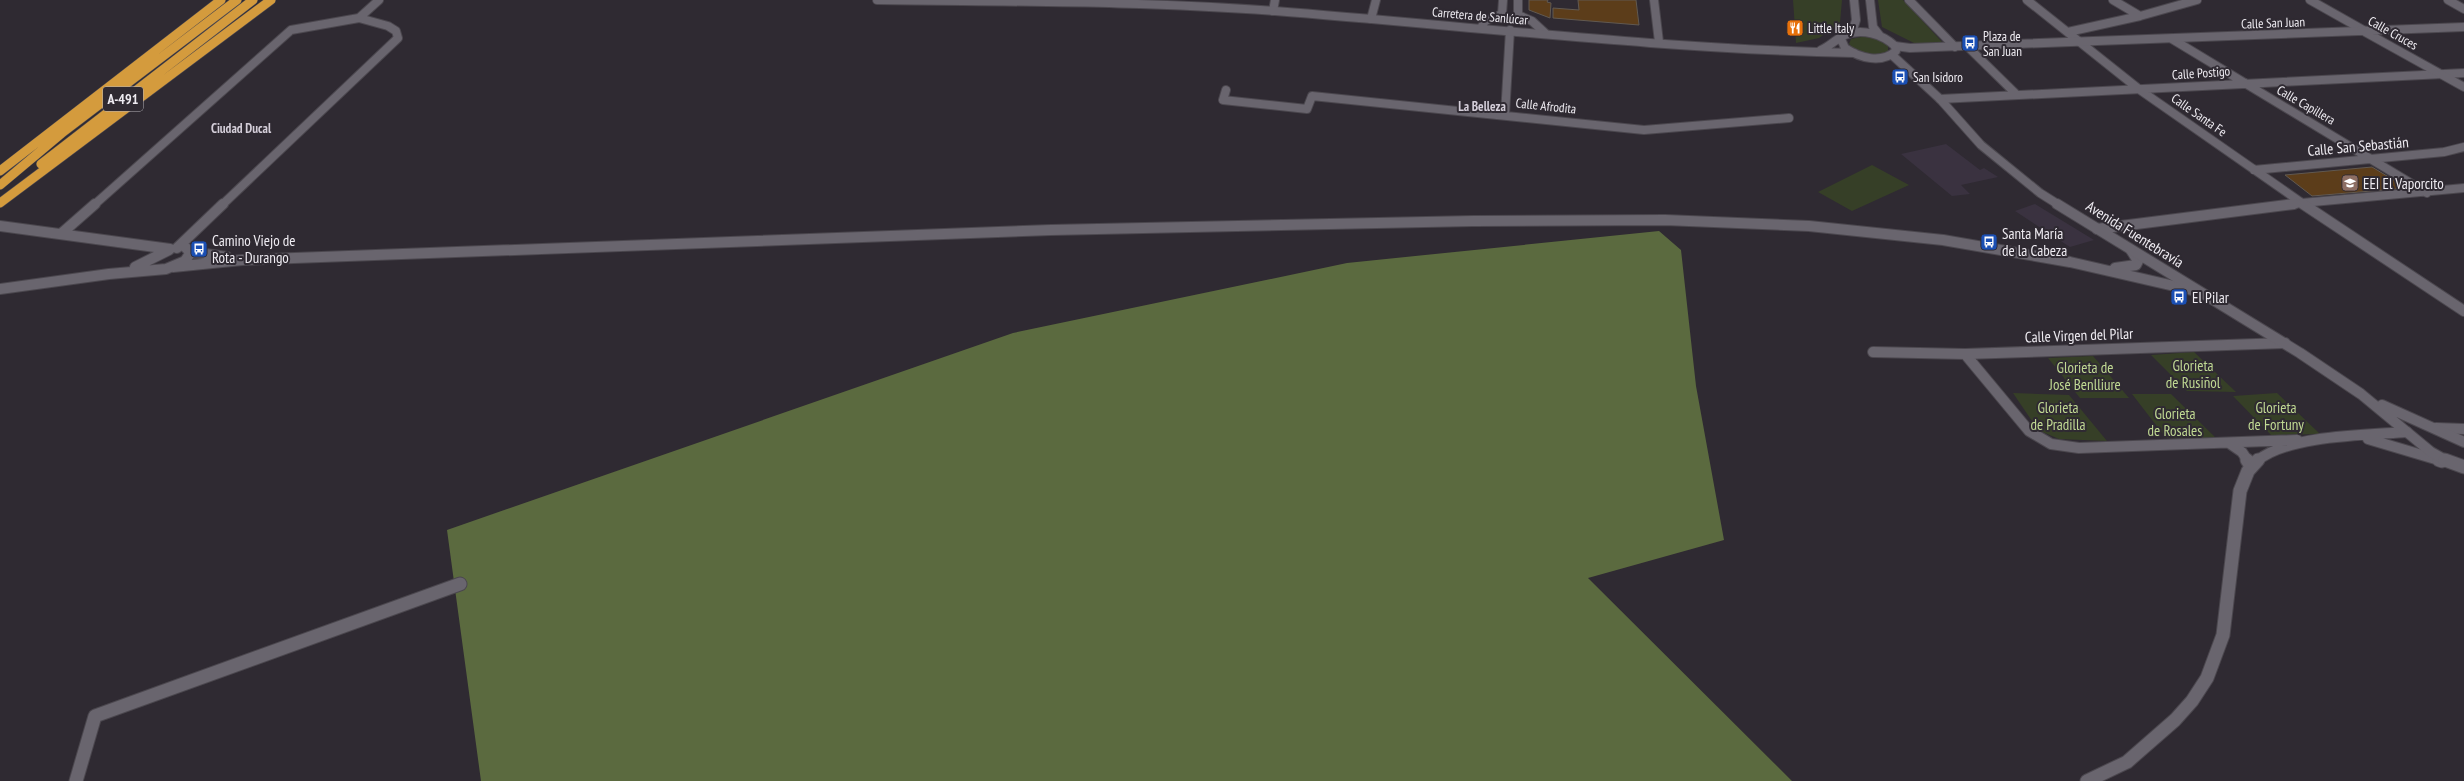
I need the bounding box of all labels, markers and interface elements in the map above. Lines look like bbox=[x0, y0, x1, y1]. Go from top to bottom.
street label: Carretera de Sanlúcar bbox=[1431, 3, 1529, 29]
street label: Calle Cruces bbox=[2365, 12, 2421, 54]
street label: Calle San Juan bbox=[2241, 13, 2306, 33]
restaurant icon: Little Italy bbox=[1785, 18, 1805, 38]
place label: Little Italy bbox=[1808, 20, 1854, 37]
place label: Plaza de San Juan bbox=[1983, 28, 2022, 60]
bus stop icon: Plaza de San Juan bbox=[1960, 33, 1980, 53]
street label: Calle Postigo bbox=[2171, 62, 2231, 84]
bus stop icon: San Isidoro bbox=[1890, 67, 1910, 87]
place label: San Isidoro bbox=[1913, 69, 1963, 86]
street label: Calle Capillera bbox=[2274, 81, 2338, 129]
road number: A-491 bbox=[103, 87, 143, 111]
street label: Calle Santa Fe bbox=[2168, 90, 2230, 140]
street label: Calle Afrodita bbox=[1515, 94, 1577, 118]
district label: La Belleza bbox=[1458, 98, 1506, 115]
district label: Ciudad Ducal bbox=[211, 120, 272, 137]
street label: Calle San Sebastián bbox=[2307, 132, 2409, 160]
school or university icon: EEI El Vaporcito bbox=[2340, 173, 2360, 193]
place label: EEI El Vaporcito bbox=[2363, 174, 2444, 193]
street label: Avenida Fuentebravía bbox=[2083, 196, 2187, 272]
place label: Santa María de la Cabeza bbox=[2002, 224, 2067, 260]
place label: Camino Viejo de Rota - Durango bbox=[212, 231, 296, 267]
bus stop icon: Santa María de la Cabeza bbox=[1979, 232, 1999, 252]
bus stop icon: Camino Viejo de Rota - Durango bbox=[189, 239, 209, 259]
bus stop icon: El Pilar bbox=[2169, 287, 2189, 307]
place label: El Pilar bbox=[2192, 288, 2230, 307]
street label: Calle Virgen del Pilar bbox=[2024, 324, 2134, 346]
park label: Glorieta de Rusiñol bbox=[2166, 356, 2221, 392]
park label: Glorieta de José Benlliure bbox=[2048, 358, 2121, 394]
park label: Glorieta de Pradilla bbox=[2030, 398, 2086, 434]
park label: Glorieta de Fortuny bbox=[2248, 398, 2304, 434]
park label: Glorieta de Rosales bbox=[2148, 404, 2202, 440]

